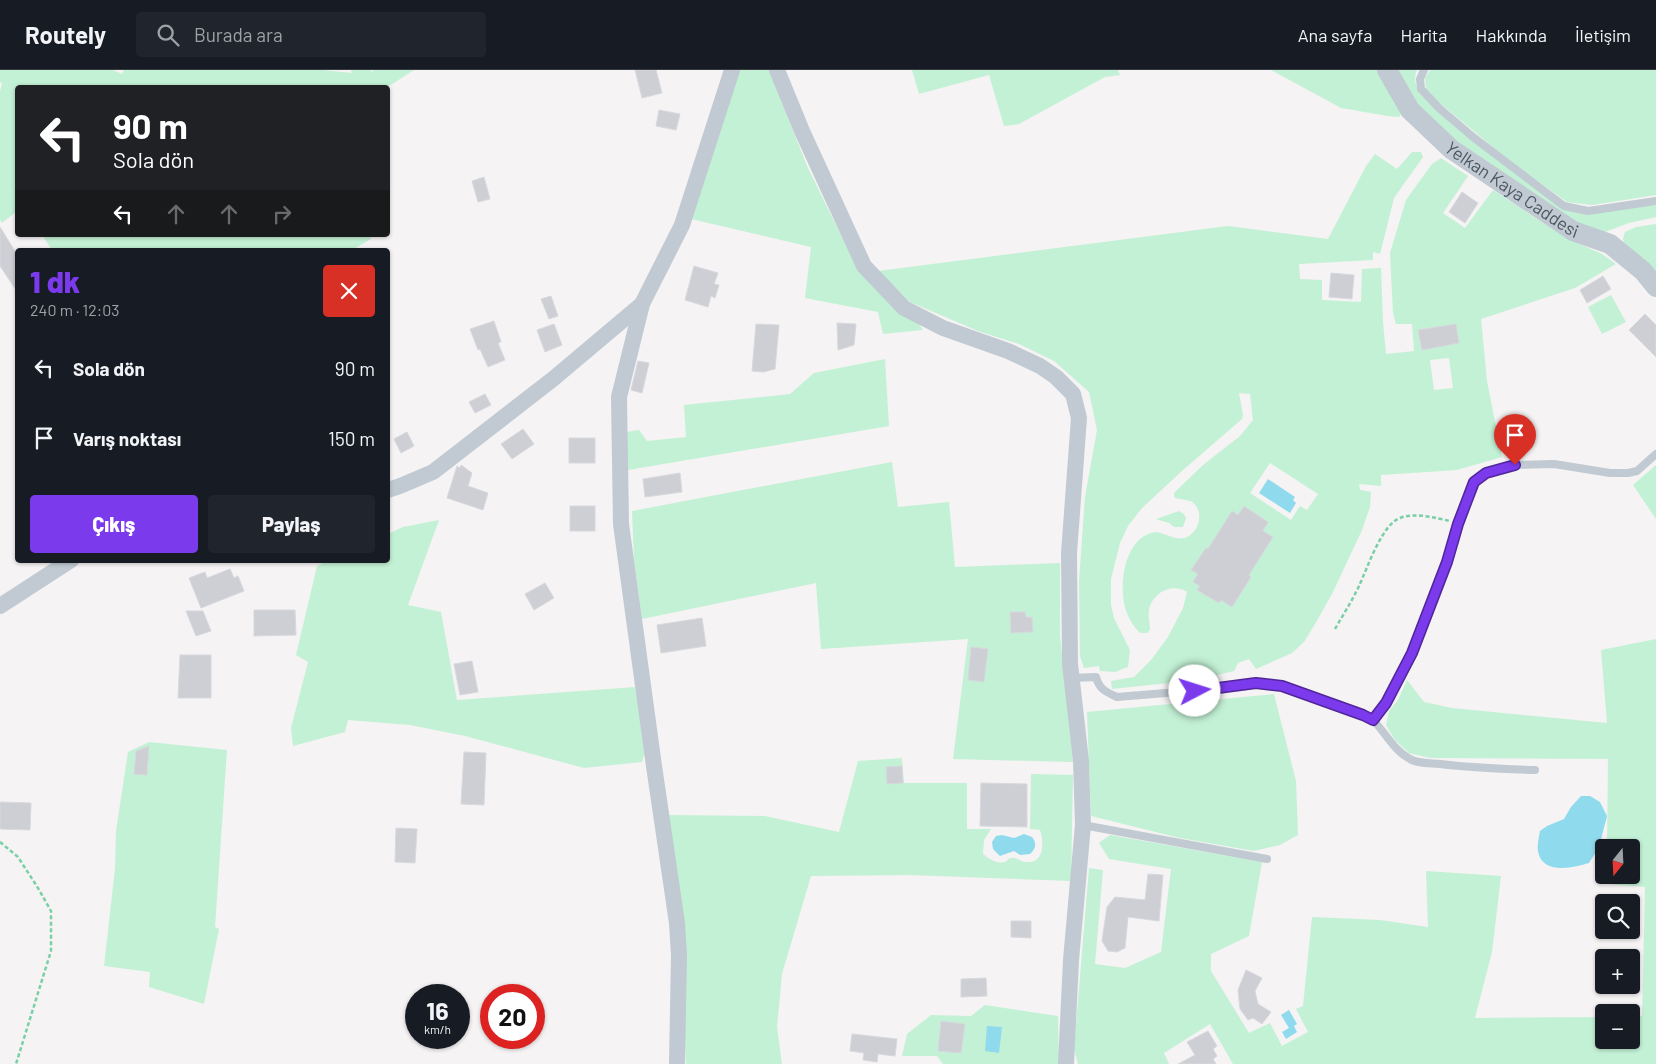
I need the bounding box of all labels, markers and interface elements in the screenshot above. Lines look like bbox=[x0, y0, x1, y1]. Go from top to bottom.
search box bbox=[136, 12, 486, 57]
text: Routely bbox=[25, 20, 106, 49]
icon: search bbox=[154, 21, 182, 49]
text: Burada ara bbox=[194, 23, 283, 46]
text: Ana sayfa bbox=[1298, 24, 1372, 46]
text: Harita bbox=[1400, 24, 1448, 46]
text: Hakkında bbox=[1476, 24, 1547, 46]
text: İletişim bbox=[1575, 24, 1631, 46]
text: 90 m bbox=[113, 104, 188, 146]
icon: left bbox=[30, 105, 95, 170]
street label: Yelkan Kaya Caddesi bbox=[1440, 137, 1581, 242]
text: Sola dön bbox=[113, 146, 194, 172]
icon: left bbox=[109, 200, 137, 228]
icon: ahead bbox=[162, 200, 190, 228]
icon: ahead bbox=[215, 200, 243, 228]
icon: right bbox=[268, 200, 296, 228]
text: 1 dk bbox=[30, 263, 80, 299]
button: close bbox=[323, 265, 375, 317]
text: 240 m · 12:03 bbox=[30, 300, 120, 319]
icon: left bbox=[30, 354, 58, 382]
text: Sola dön bbox=[73, 357, 145, 380]
text: 90 m bbox=[335, 357, 375, 380]
pin bbox=[1494, 414, 1536, 465]
icon: arrive bbox=[1501, 421, 1529, 449]
icon: arrive bbox=[30, 424, 58, 452]
text: Varış noktası bbox=[73, 427, 181, 450]
text: 150 m bbox=[328, 427, 375, 450]
button: Çıkış bbox=[30, 495, 198, 553]
button: Paylaş bbox=[208, 495, 375, 553]
position arrow bbox=[1168, 664, 1220, 716]
north arrow bbox=[1595, 839, 1640, 884]
map controls bbox=[1595, 839, 1640, 1049]
button: search bbox=[1595, 894, 1640, 939]
button: + bbox=[1595, 949, 1640, 994]
speed limit sign: 20 bbox=[480, 984, 545, 1049]
text: 16 bbox=[426, 995, 449, 1025]
button: − bbox=[1595, 1004, 1640, 1049]
text: km/h bbox=[424, 1022, 451, 1036]

